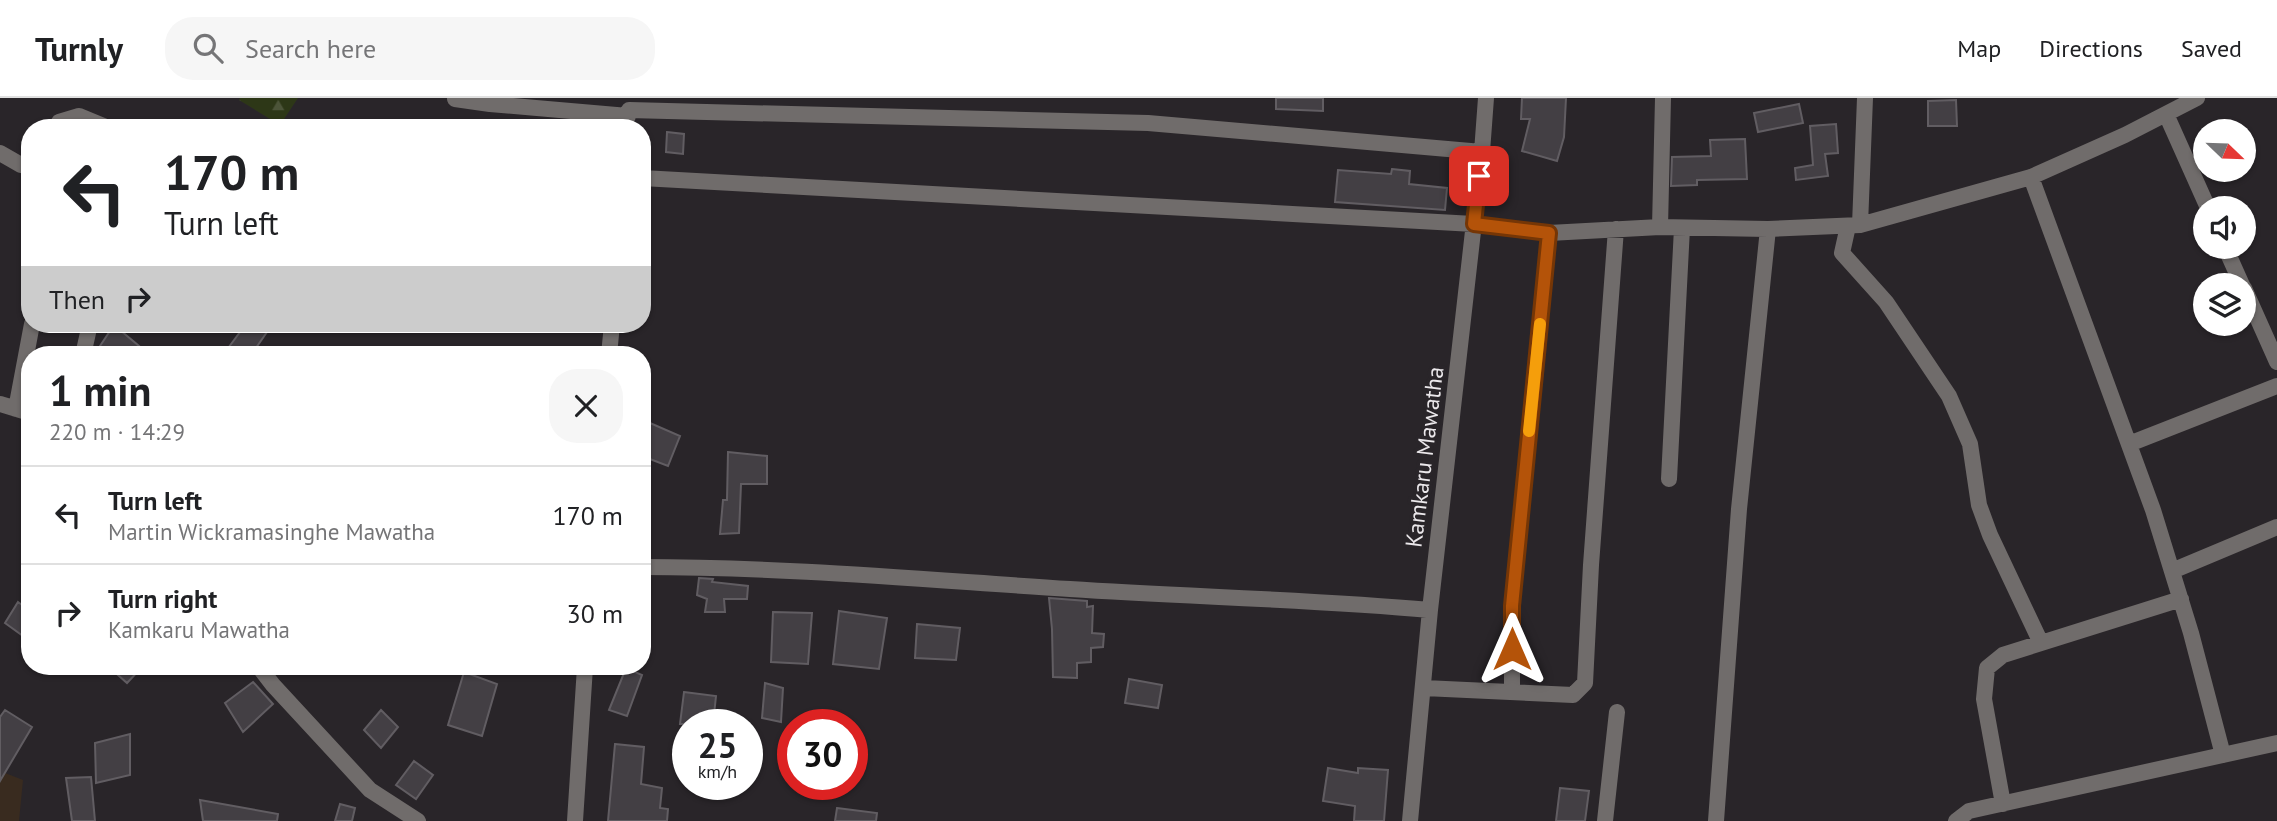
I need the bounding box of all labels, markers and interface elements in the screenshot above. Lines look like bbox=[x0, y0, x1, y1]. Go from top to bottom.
search box bbox=[165, 17, 655, 80]
text: Turnly bbox=[35, 27, 123, 70]
icon: search bbox=[189, 29, 227, 67]
text: Search here bbox=[245, 32, 376, 65]
text: Map bbox=[1957, 33, 2001, 64]
text: Directions bbox=[2039, 33, 2143, 64]
text: Saved bbox=[2181, 33, 2242, 64]
north arrow bbox=[2193, 119, 2256, 182]
map controls bbox=[2193, 119, 2256, 336]
text: 170 m bbox=[164, 140, 299, 204]
pin bbox=[1449, 146, 1509, 206]
icon: left bbox=[49, 147, 140, 238]
icon: arrive bbox=[1460, 157, 1498, 195]
button: sound bbox=[2193, 196, 2256, 259]
text: Turn left bbox=[164, 202, 279, 244]
button: layers bbox=[2193, 273, 2256, 336]
icon: right bbox=[119, 280, 157, 318]
text: Then bbox=[49, 283, 105, 316]
text: 1 min bbox=[49, 363, 151, 418]
street label: Kamkaru Mawatha bbox=[1399, 365, 1449, 549]
button: close bbox=[549, 369, 623, 443]
text: 220 m · 14:29 bbox=[49, 417, 185, 446]
text: Turn left bbox=[108, 484, 202, 517]
icon: left bbox=[49, 496, 87, 534]
text: 170 m bbox=[552, 499, 623, 532]
text: Martin Wickramasinghe Mawatha bbox=[108, 517, 435, 546]
text: Turn right bbox=[108, 582, 217, 615]
icon: right bbox=[49, 594, 87, 632]
text: 30 m bbox=[567, 597, 623, 630]
position arrow bbox=[1475, 612, 1549, 686]
text: Kamkaru Mawatha bbox=[108, 615, 290, 644]
speed limit sign: 30 bbox=[777, 709, 868, 800]
text: 25 bbox=[698, 722, 737, 768]
text: km/h bbox=[698, 760, 737, 783]

